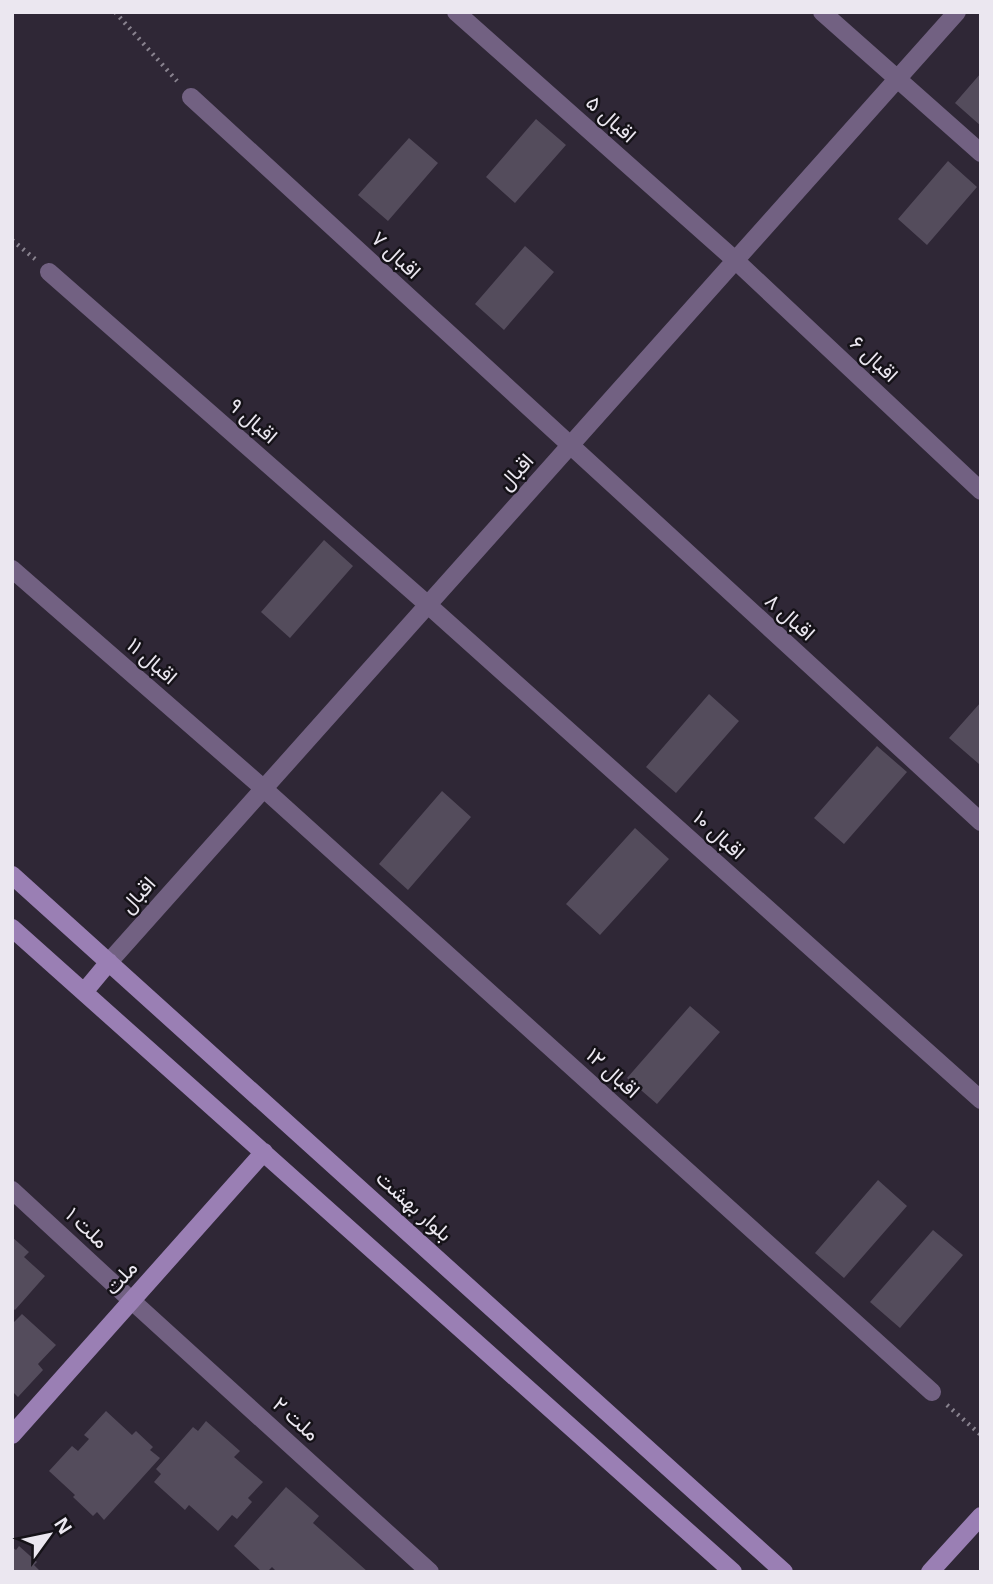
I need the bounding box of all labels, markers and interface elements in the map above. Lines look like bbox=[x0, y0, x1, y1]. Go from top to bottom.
street label: اقبال ۵ bbox=[581, 88, 643, 148]
street label: اقبال ۷ bbox=[366, 224, 428, 284]
street label: اقبال ۶ bbox=[845, 329, 905, 388]
street label: اقبال ۹ bbox=[223, 391, 284, 449]
street label: اقبال bbox=[491, 447, 539, 496]
street label: اقبال ۸ bbox=[760, 586, 822, 646]
street label: اقبال ۱۱ bbox=[121, 631, 184, 690]
street label: اقبال ۱۰ bbox=[688, 803, 752, 865]
street label: اقبال bbox=[113, 870, 161, 919]
street label: اقبال ۱۲ bbox=[581, 1041, 647, 1104]
street label: بلوار بهشت bbox=[371, 1164, 459, 1247]
street label: ملت ۱ bbox=[60, 1200, 115, 1254]
street label: ملت bbox=[97, 1254, 143, 1301]
street label: ملت ۲ bbox=[267, 1390, 326, 1447]
north arrow bbox=[14, 1500, 84, 1570]
text: N bbox=[48, 1512, 78, 1539]

